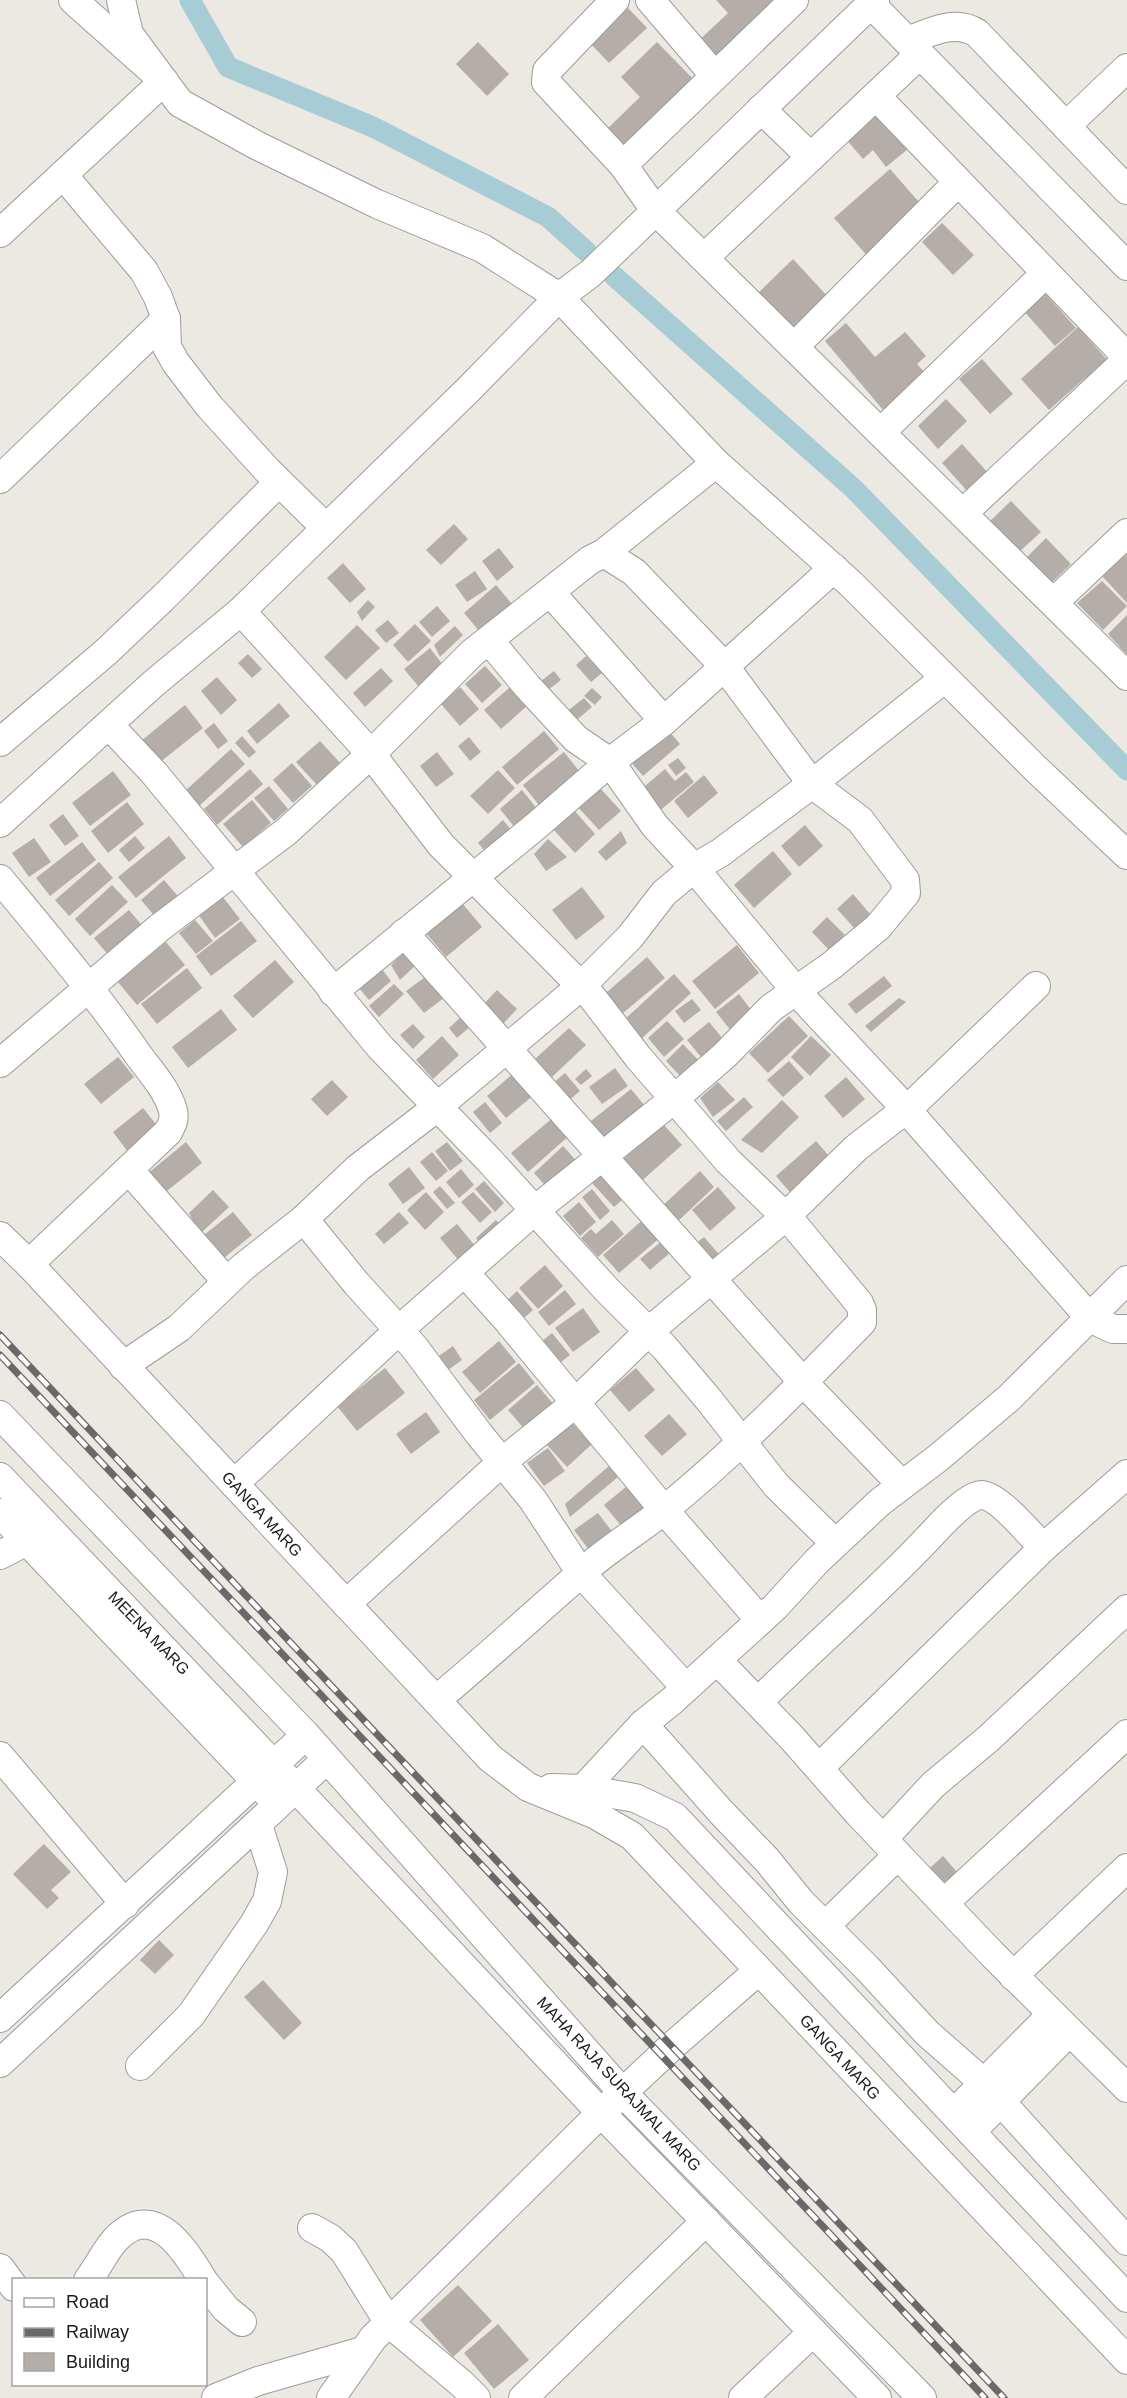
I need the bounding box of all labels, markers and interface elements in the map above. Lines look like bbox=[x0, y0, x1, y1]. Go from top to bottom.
street label: GANGA MARG bbox=[218, 1468, 306, 1560]
street label: MEENA MARG bbox=[105, 1588, 193, 1678]
street label: MAHA RAJA SURAJMAL MARG bbox=[534, 1994, 704, 2174]
street label: GANGA MARG bbox=[796, 2011, 884, 2103]
legend bbox=[12, 2278, 207, 2386]
text: Road bbox=[66, 2292, 109, 2312]
text: Railway bbox=[66, 2322, 129, 2342]
text: Building bbox=[66, 2352, 130, 2372]

